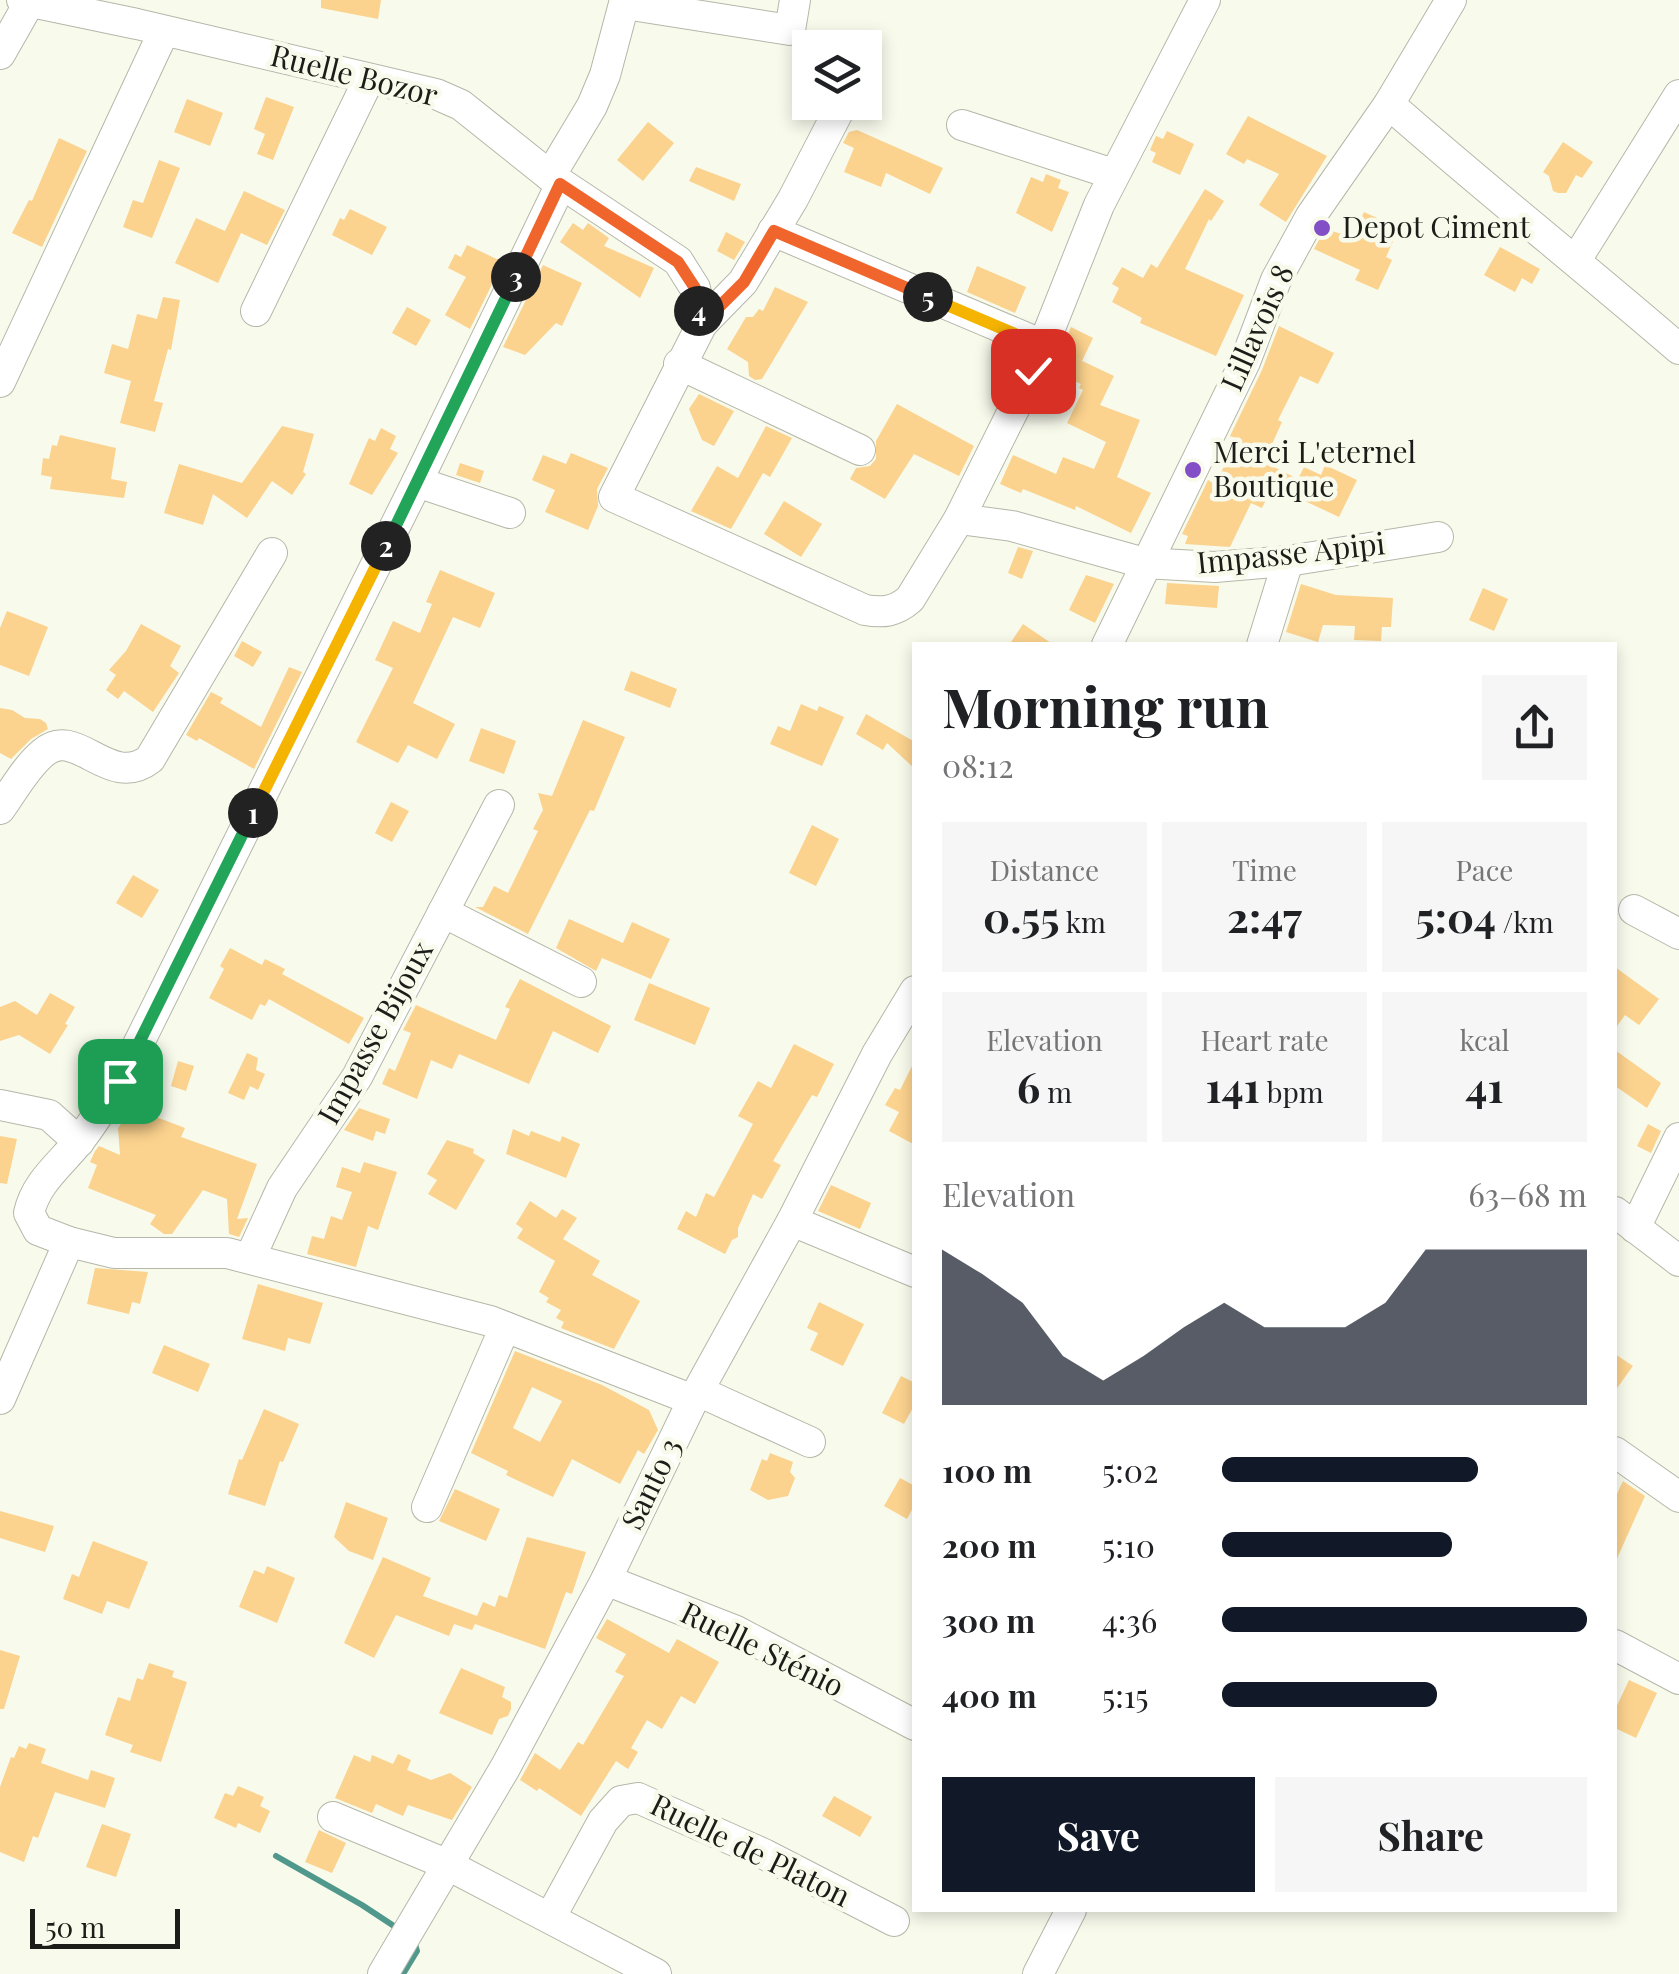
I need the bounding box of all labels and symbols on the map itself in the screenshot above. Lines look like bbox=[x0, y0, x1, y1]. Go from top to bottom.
street label: Ruelle Bozor bbox=[267, 34, 442, 114]
place label: Depot Ciment bbox=[1342, 206, 1530, 246]
marker: Depot Ciment bbox=[1311, 217, 1333, 239]
pin: 3 bbox=[491, 252, 541, 302]
street label: Lillavois 8 bbox=[1211, 258, 1302, 397]
pin: 5 bbox=[903, 272, 953, 322]
pin: 4 bbox=[674, 286, 724, 336]
pin bbox=[991, 329, 1076, 414]
place label: Merci L'eternel Boutique bbox=[1213, 431, 1416, 505]
marker: Merci L'eternel Boutique bbox=[1182, 459, 1204, 481]
pin: 2 bbox=[361, 521, 411, 571]
street label: Impasse Apipi bbox=[1195, 522, 1387, 582]
pin: 1 bbox=[228, 788, 278, 838]
street label: Impasse Bijoux bbox=[307, 933, 441, 1131]
pin bbox=[78, 1039, 163, 1124]
street label: Santo 3 bbox=[611, 1431, 689, 1536]
street label: Ruelle Sténio bbox=[675, 1591, 851, 1705]
street label: Ruelle de Platon bbox=[644, 1784, 857, 1915]
scale bar bbox=[30, 1904, 180, 1948]

